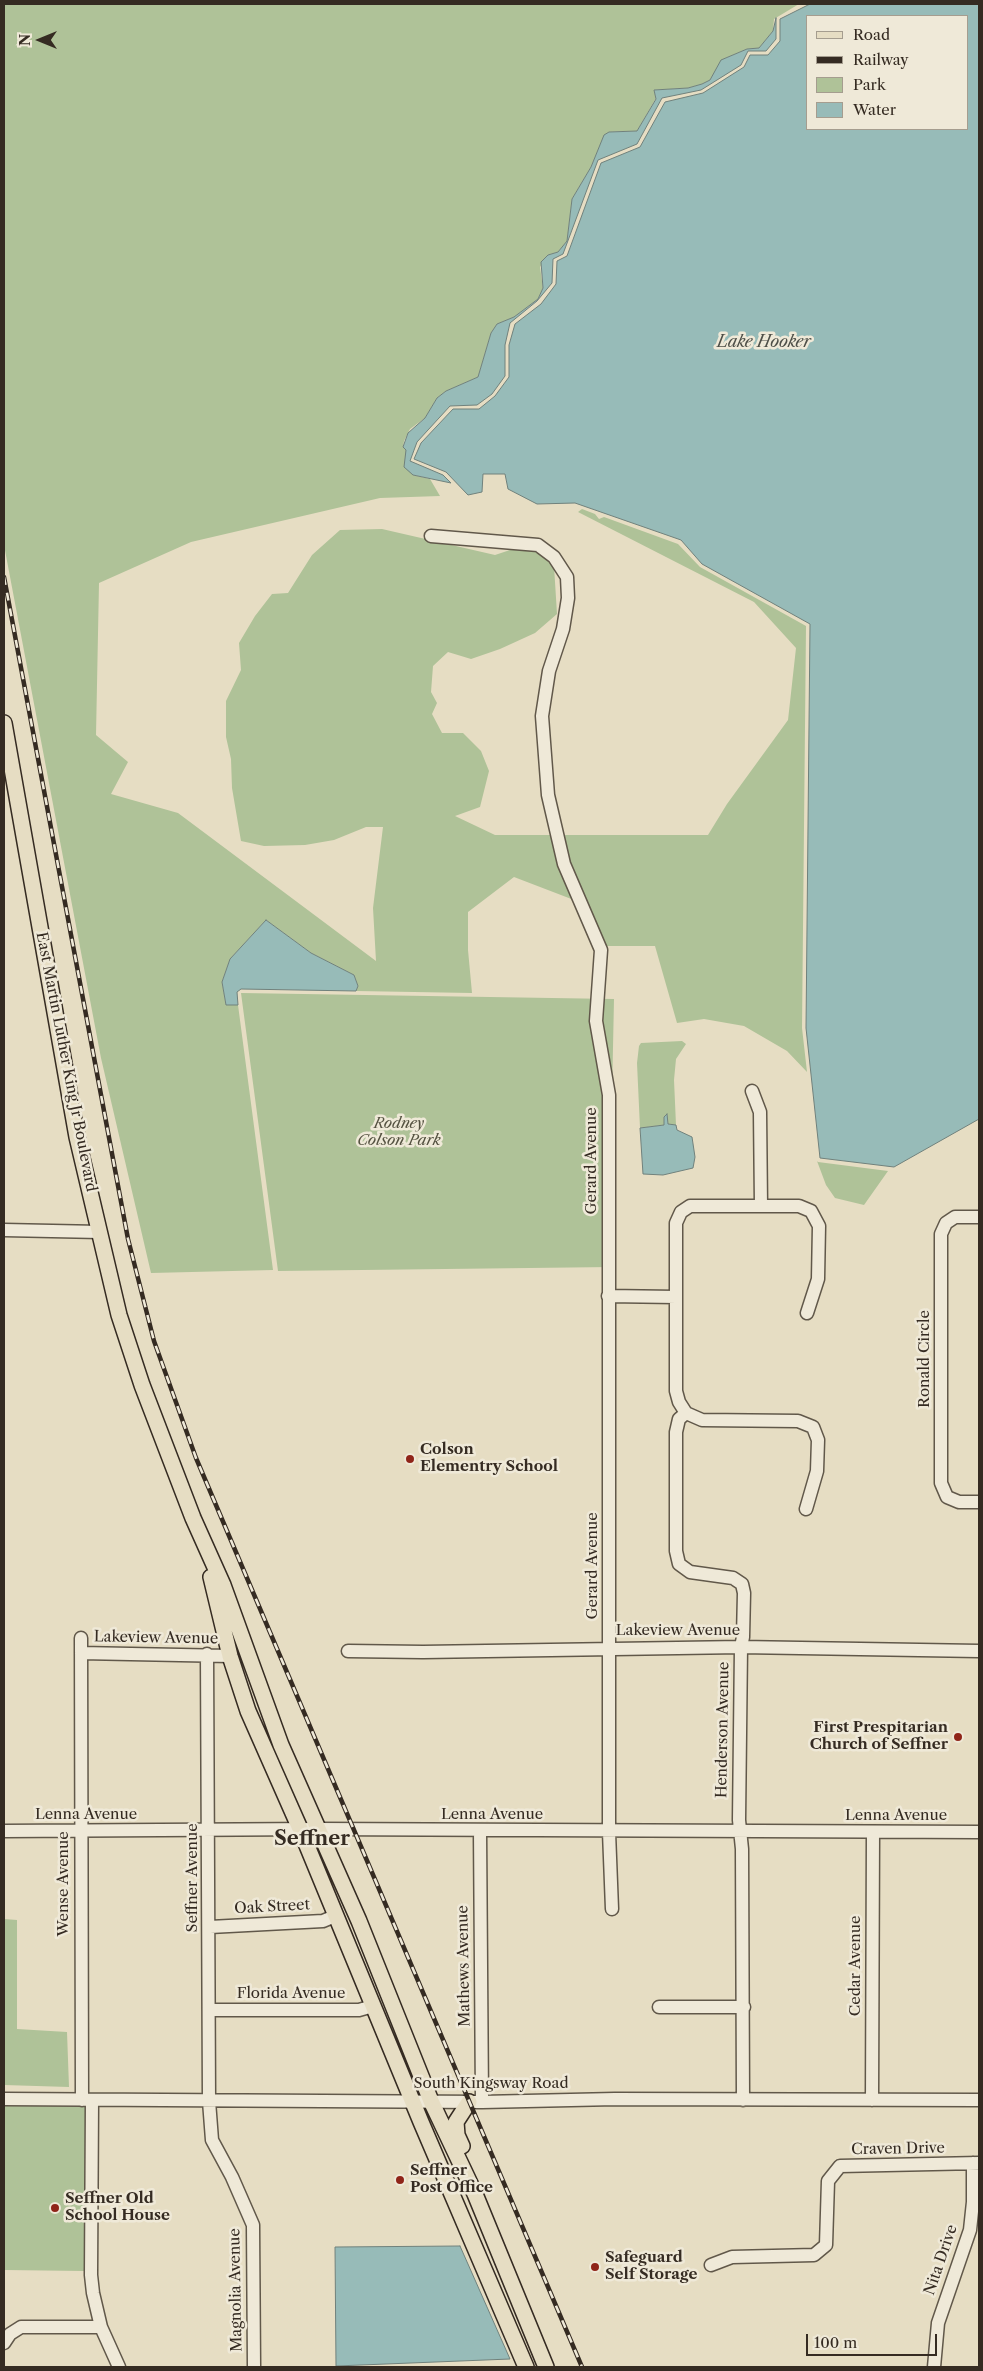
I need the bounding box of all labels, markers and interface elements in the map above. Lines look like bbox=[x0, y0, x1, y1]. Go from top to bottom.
north arrow bbox=[15, 15, 65, 65]
legend bbox=[806, 15, 968, 130]
text: Road bbox=[853, 25, 890, 44]
text: N bbox=[16, 34, 34, 46]
text: Railway bbox=[853, 50, 909, 69]
text: Park bbox=[853, 75, 886, 94]
text: Water bbox=[853, 100, 896, 119]
water label: Lake Hooker bbox=[717, 332, 811, 352]
street label: East Martin Luther King Jr Boulevard bbox=[32, 931, 100, 1193]
street label: Gerard Avenue bbox=[583, 1107, 601, 1215]
park label: Rodney Colson Park bbox=[357, 1115, 441, 1150]
street label: Ronald Circle bbox=[916, 1310, 934, 1408]
place label: Colson Elementry School bbox=[420, 1441, 558, 1476]
marker: Colson Elementry School bbox=[404, 1453, 416, 1465]
street label: Gerard Avenue bbox=[584, 1512, 602, 1620]
street label: Lakeview Avenue bbox=[616, 1622, 740, 1640]
street label: Lakeview Avenue bbox=[94, 1628, 218, 1648]
street label: Henderson Avenue bbox=[713, 1662, 733, 1798]
place label: First Prespitarian Church of Seffner bbox=[810, 1719, 948, 1754]
marker: First Prespitarian Church of Seffner bbox=[952, 1731, 964, 1743]
street label: Lenna Avenue bbox=[35, 1806, 137, 1824]
street label: Lenna Avenue bbox=[441, 1806, 543, 1824]
street label: Lenna Avenue bbox=[845, 1807, 947, 1825]
street label: Seffner Avenue bbox=[184, 1823, 202, 1933]
district label: Seffner bbox=[274, 1827, 350, 1851]
street label: Wense Avenue bbox=[55, 1831, 73, 1937]
street label: Oak Street bbox=[234, 1896, 310, 1918]
street label: Mathews Avenue bbox=[454, 1905, 474, 2027]
street label: Cedar Avenue bbox=[847, 1916, 865, 2016]
street label: Florida Avenue bbox=[237, 1985, 345, 2003]
street label: South Kingsway Road bbox=[413, 2075, 569, 2093]
street label: Craven Drive bbox=[851, 2139, 945, 2159]
place label: Seffner Post Office bbox=[410, 2162, 493, 2197]
marker: Seffner Post Office bbox=[394, 2174, 406, 2186]
place label: Seffner Old School House bbox=[65, 2190, 170, 2225]
marker: Seffner Old School House bbox=[49, 2202, 61, 2214]
street label: Nita Drive bbox=[921, 2223, 961, 2297]
street label: Magnolia Avenue bbox=[226, 2228, 246, 2352]
place label: Safeguard Self Storage bbox=[605, 2249, 697, 2284]
marker: Safeguard Self Storage bbox=[589, 2261, 601, 2273]
scale bar bbox=[808, 2324, 939, 2356]
text: 100 m bbox=[814, 2333, 857, 2352]

